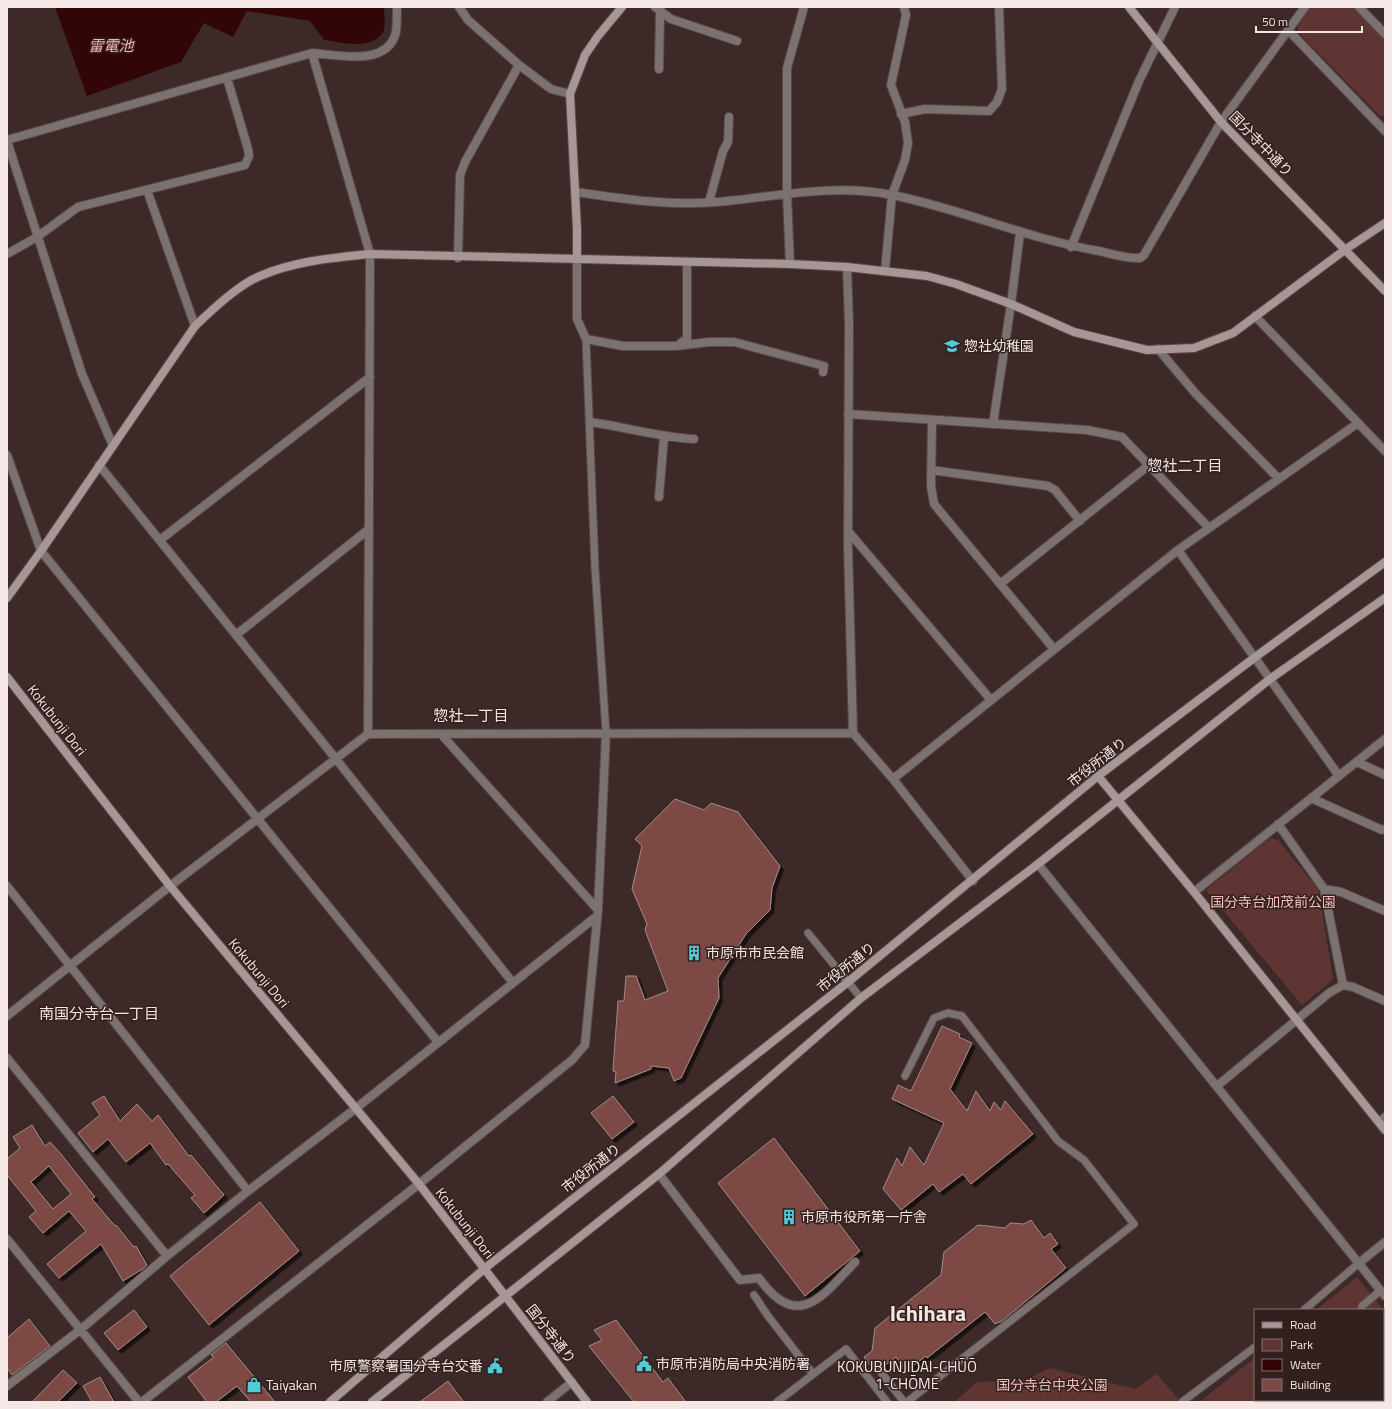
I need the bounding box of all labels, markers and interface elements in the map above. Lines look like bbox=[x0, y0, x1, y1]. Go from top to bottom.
scale bar bbox=[1256, 8, 1362, 34]
text: 50 m bbox=[1262, 12, 1288, 31]
water label: 雷電池 bbox=[88, 34, 135, 57]
street label: 国分寺中通り bbox=[1225, 106, 1298, 181]
place label: 惣社幼稚園 bbox=[964, 335, 1034, 356]
school or university icon: 惣社幼稚園 bbox=[943, 337, 961, 355]
district label: 惣社二丁目 bbox=[1147, 454, 1223, 477]
street label: Kokubunji Dori bbox=[23, 680, 92, 760]
district label: 惣社一丁目 bbox=[433, 704, 509, 727]
street label: 市役所通り bbox=[1063, 732, 1131, 791]
park label: 国分寺台加茂前公園 bbox=[1210, 891, 1336, 912]
street label: Kokubunji Dori bbox=[224, 933, 295, 1012]
street label: 市役所通り bbox=[812, 936, 879, 997]
place label: 市原市市民会館 bbox=[706, 942, 804, 963]
building icon: 市原市市民会館 bbox=[685, 944, 703, 962]
district label: 南国分寺台一丁目 bbox=[39, 1002, 159, 1025]
street label: 市役所通り bbox=[557, 1138, 625, 1197]
street label: Kokubunji Dori bbox=[431, 1183, 500, 1263]
place label: 市原市役所第一庁舎 bbox=[801, 1206, 927, 1227]
building icon: 市原市役所第一庁舎 bbox=[780, 1208, 798, 1226]
district label: Ichihara bbox=[890, 1296, 966, 1330]
street label: 国分寺通り bbox=[522, 1300, 581, 1368]
legend bbox=[1254, 1309, 1384, 1401]
text: Road bbox=[1290, 1315, 1316, 1334]
text: Park bbox=[1290, 1335, 1313, 1354]
place label: 市原市消防局中央消防署 bbox=[656, 1353, 810, 1374]
place label: 市原警察署国分寺台交番 bbox=[329, 1355, 483, 1376]
public building icon: 市原市消防局中央消防署 bbox=[635, 1355, 653, 1373]
district label: KOKUBUNJIDAI-CHŪŌ 1-CHŌME bbox=[837, 1355, 977, 1395]
text: Water bbox=[1290, 1355, 1321, 1374]
public building icon: 市原警察署国分寺台交番 bbox=[486, 1357, 504, 1375]
place label: Taiyakan bbox=[266, 1374, 317, 1395]
park label: 国分寺台中央公園 bbox=[996, 1374, 1108, 1395]
text: Building bbox=[1290, 1375, 1331, 1394]
shop icon: Taiyakan bbox=[245, 1376, 263, 1394]

